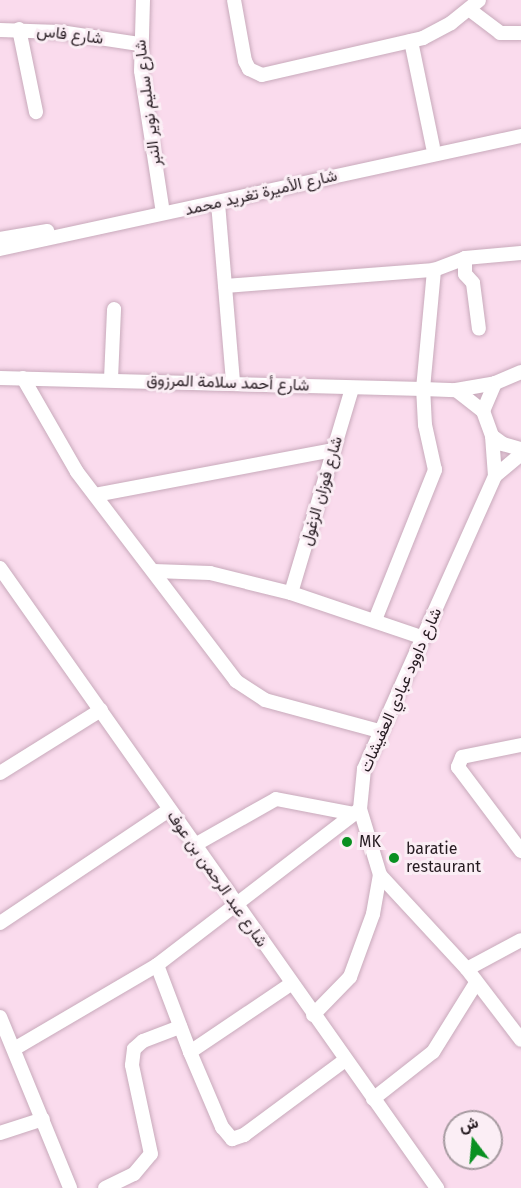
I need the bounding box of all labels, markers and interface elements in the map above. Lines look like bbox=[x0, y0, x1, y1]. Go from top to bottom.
street label: شارع فاس bbox=[36, 21, 104, 49]
street label: شارع سليم نوير النبر bbox=[131, 39, 165, 167]
street label: شارع الأميرة تغريد محمد bbox=[183, 166, 339, 220]
street label: شارع أحمد سلامة المرزوق bbox=[146, 371, 310, 395]
street label: شارع فوزان الزغول bbox=[297, 434, 347, 548]
street label: شارع داوود عبادي العفيشات bbox=[356, 605, 446, 775]
street label: شارع عبد الرحمن بن عوف bbox=[163, 807, 271, 951]
place label: MK bbox=[359, 832, 381, 852]
marker: MK bbox=[340, 835, 354, 849]
place label: baratie restaurant bbox=[406, 839, 481, 877]
marker: baratie restaurant bbox=[387, 851, 401, 865]
north arrow bbox=[443, 1110, 503, 1170]
text: ش bbox=[457, 1112, 480, 1136]

